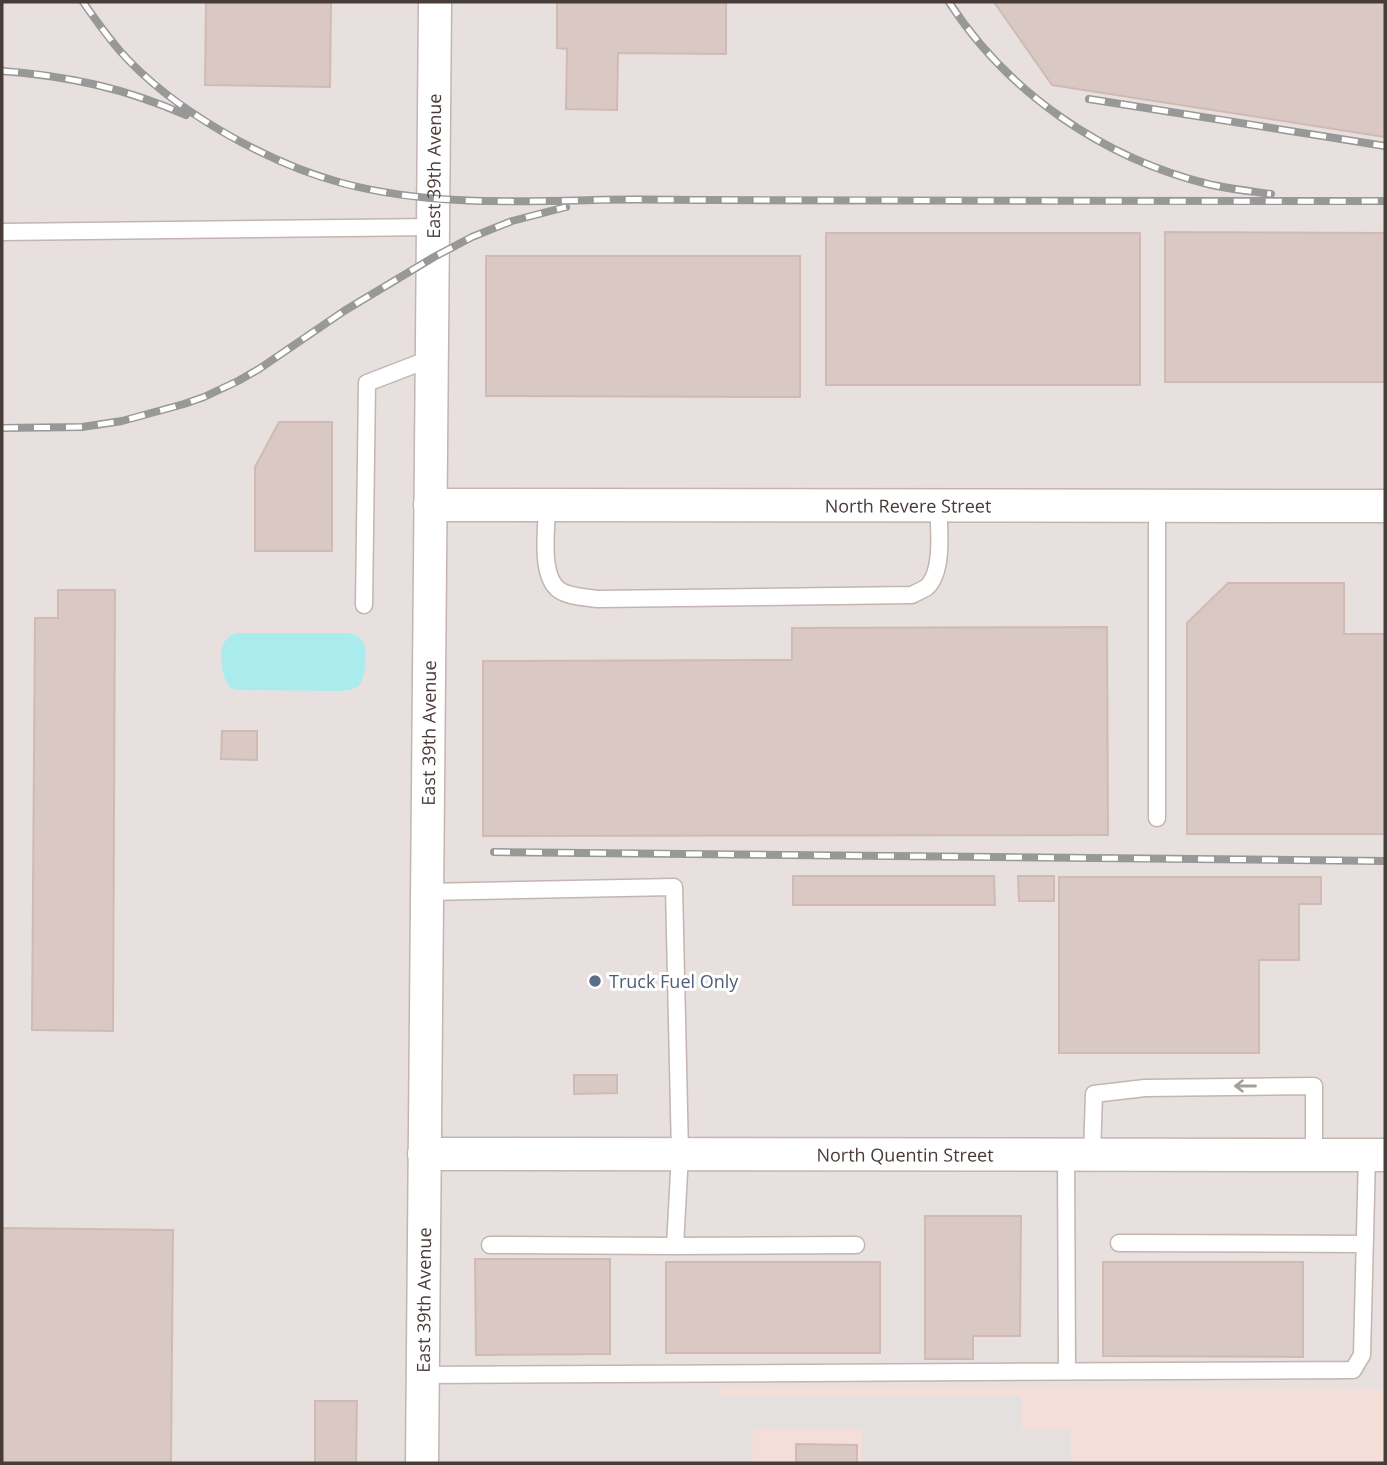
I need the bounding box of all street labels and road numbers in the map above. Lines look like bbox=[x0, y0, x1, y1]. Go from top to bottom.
street label: East 39th Avenue bbox=[421, 93, 446, 239]
street label: North Revere Street bbox=[825, 493, 991, 518]
street label: East 39th Avenue bbox=[416, 660, 441, 806]
street label: North Quentin Street bbox=[816, 1142, 994, 1167]
street label: East 39th Avenue bbox=[411, 1227, 436, 1373]

